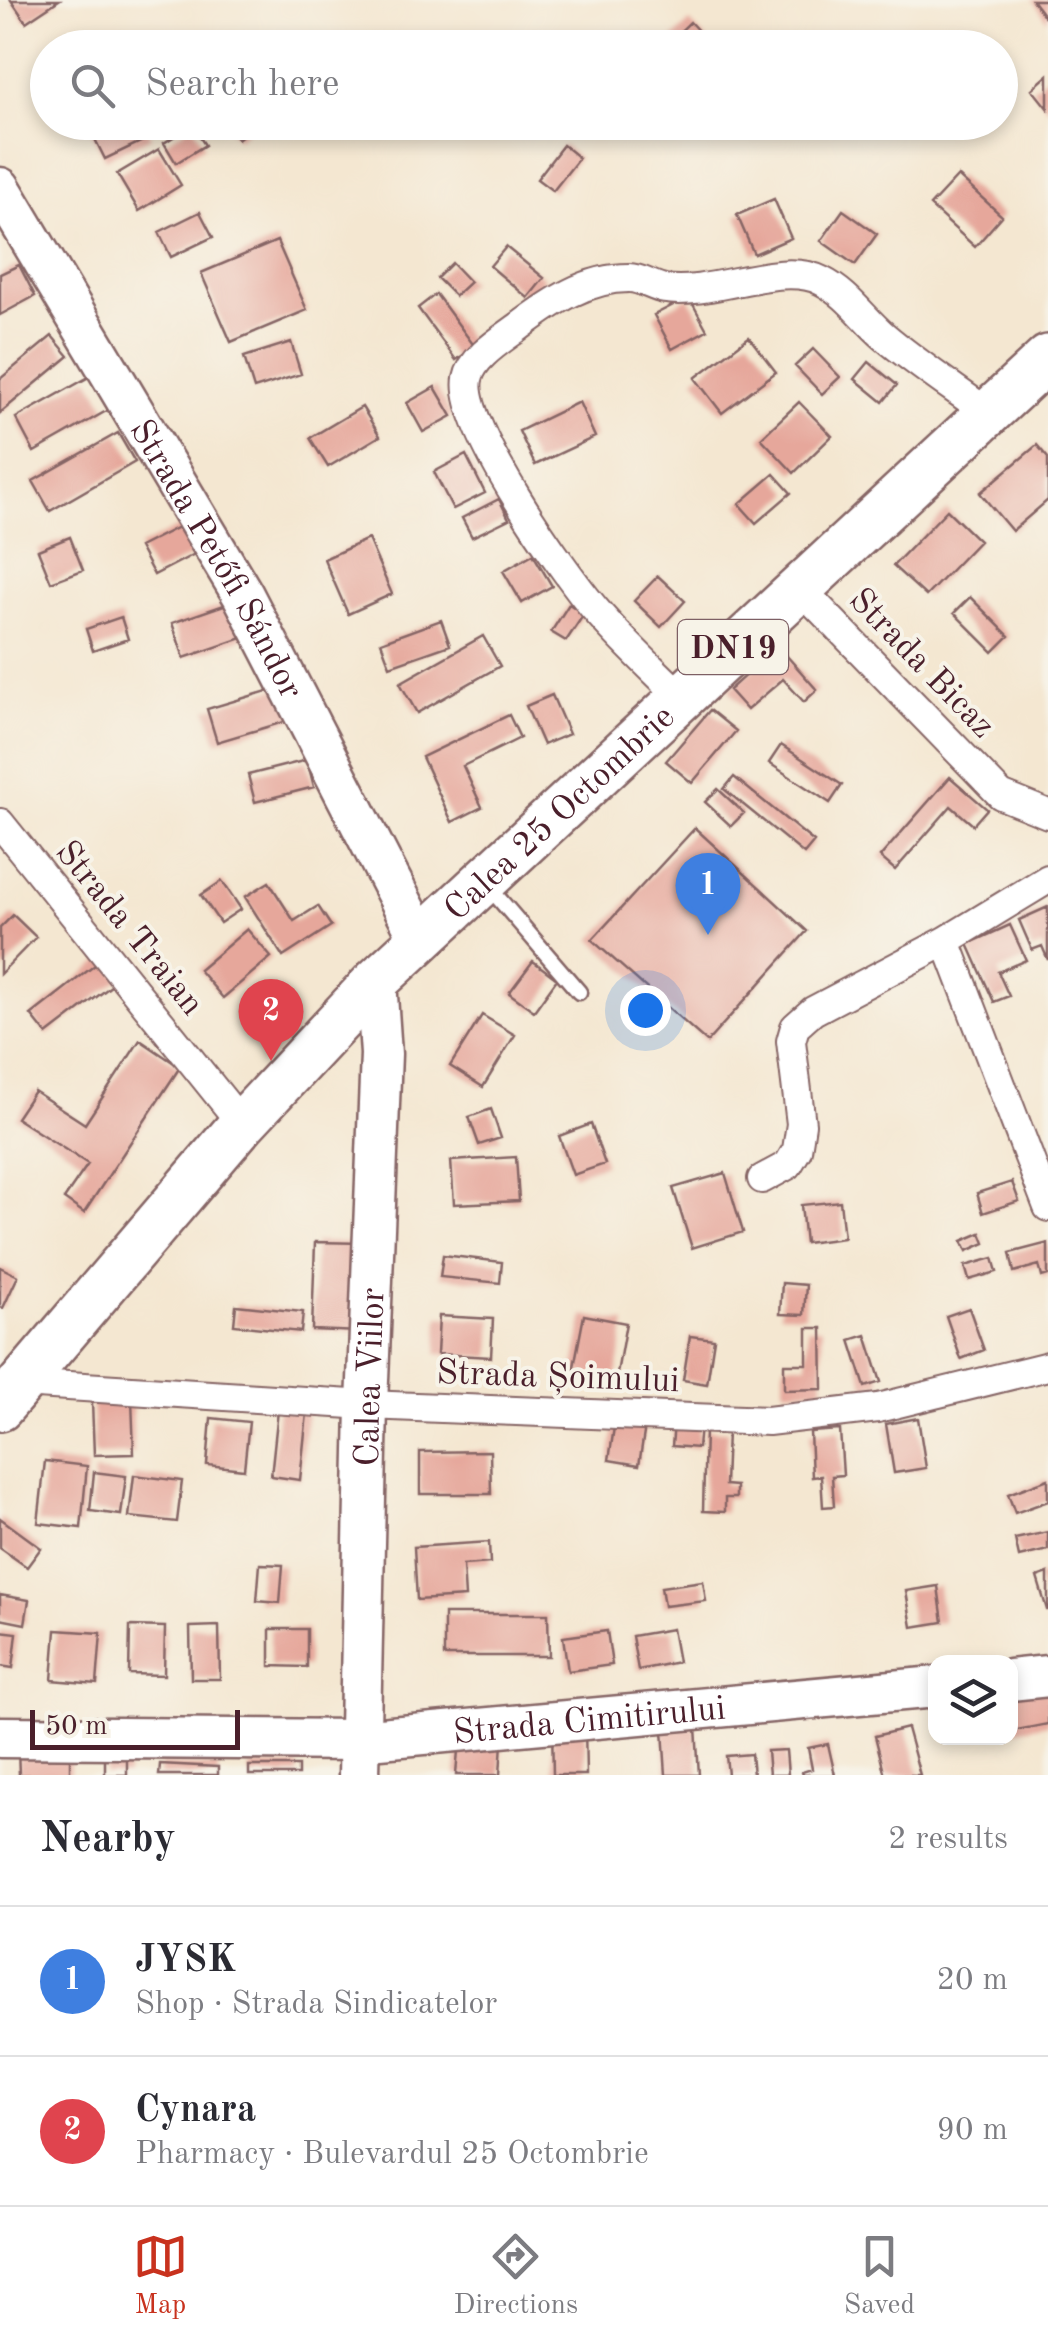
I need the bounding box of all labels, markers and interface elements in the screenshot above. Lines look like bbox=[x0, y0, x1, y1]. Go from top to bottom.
search box bbox=[30, 30, 1018, 140]
icon: search bbox=[65, 58, 120, 113]
text: Search here bbox=[145, 66, 340, 104]
street label: Strada Petőfi Sándor bbox=[123, 414, 308, 705]
street label: Strada Bicaz bbox=[842, 582, 1001, 745]
road number: DN19 bbox=[678, 620, 788, 674]
street label: Calea 25 Octombrie bbox=[439, 699, 682, 928]
street label: Strada Traian bbox=[48, 835, 210, 1022]
pin: 1 bbox=[676, 852, 740, 935]
pin: 2 bbox=[238, 978, 304, 1061]
your location bbox=[620, 985, 671, 1036]
street label: Calea Viilor bbox=[351, 1287, 392, 1467]
street label: Strada Șoimului bbox=[436, 1356, 680, 1400]
map controls bbox=[928, 1655, 1018, 1745]
button: layers bbox=[928, 1655, 1018, 1745]
street label: Strada Cimitirului bbox=[451, 1691, 727, 1751]
scale bar bbox=[30, 1705, 240, 1750]
text: 50 m bbox=[45, 1713, 108, 1741]
text: Nearby bbox=[40, 1819, 176, 1861]
text: 2 results bbox=[888, 1824, 1008, 1856]
text: JYSK bbox=[135, 1942, 236, 1980]
text: 1 bbox=[63, 1965, 82, 1997]
text: 20 m bbox=[937, 1965, 1008, 1997]
text: Shop · Strada Sindicatelor bbox=[135, 1989, 497, 2021]
text: Cynara bbox=[135, 2092, 256, 2130]
text: 2 bbox=[63, 2115, 82, 2147]
text: 90 m bbox=[937, 2115, 1008, 2147]
text: Pharmacy · Bulevardul 25 Octombrie bbox=[135, 2139, 649, 2171]
tab: Map bbox=[133, 2229, 188, 2324]
tab: Directions bbox=[454, 2229, 578, 2324]
tab: Saved bbox=[844, 2229, 915, 2324]

